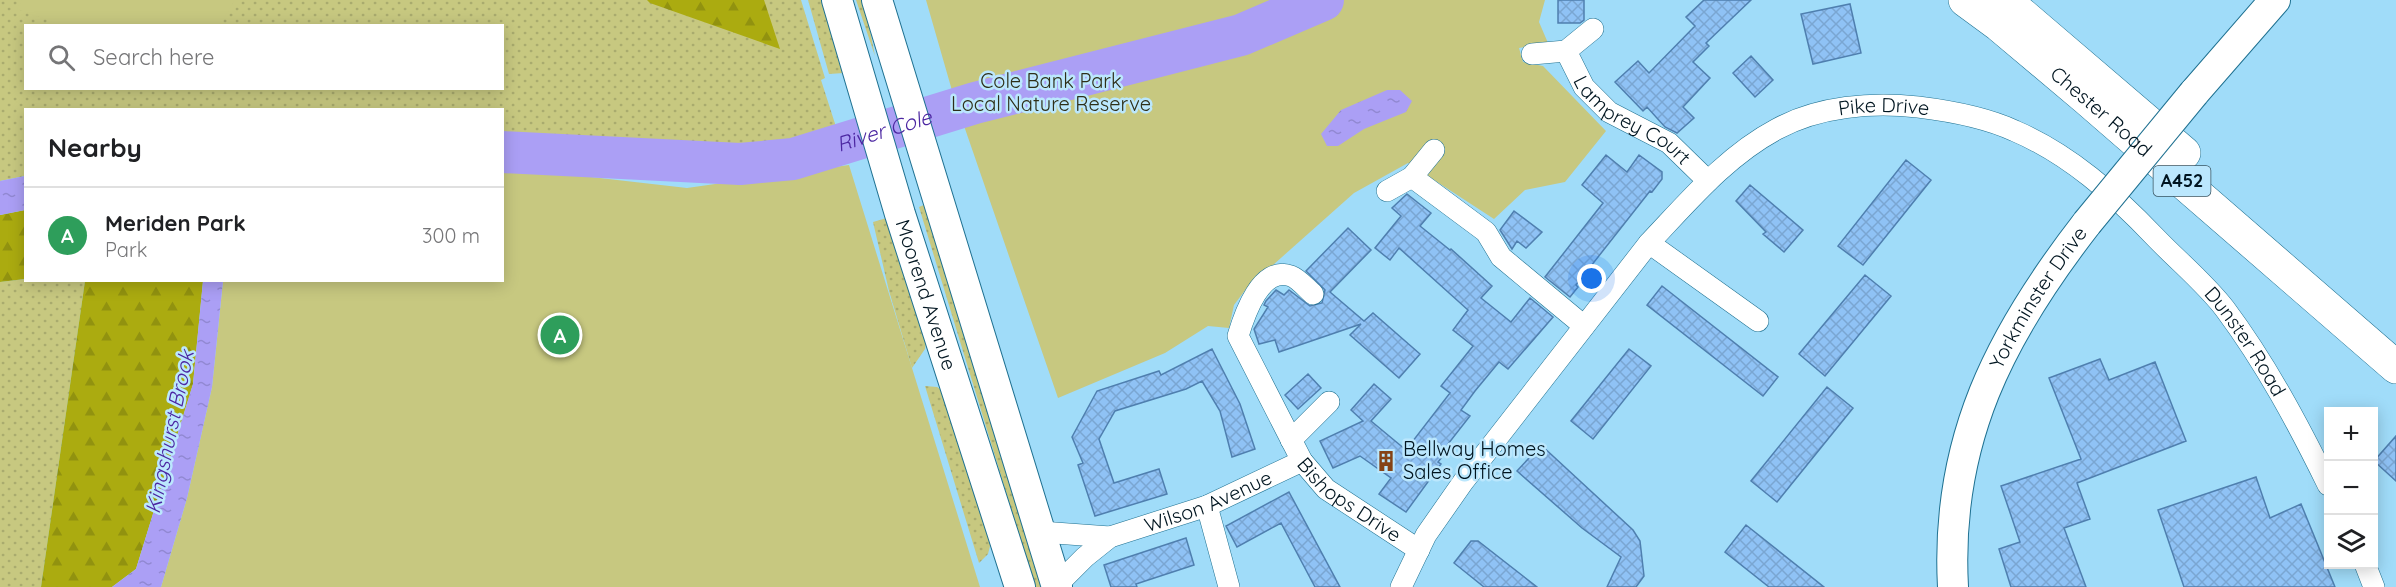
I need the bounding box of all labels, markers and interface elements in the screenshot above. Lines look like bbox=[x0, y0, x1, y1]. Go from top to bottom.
search box bbox=[24, 24, 504, 90]
icon: search bbox=[45, 41, 78, 74]
text: Search here bbox=[93, 43, 214, 71]
street label: Chester Road bbox=[2045, 61, 2157, 162]
park label: Cole Bank Park Local Nature Reserve bbox=[951, 68, 1151, 116]
street label: Lamprey Court bbox=[1568, 71, 1697, 170]
street label: Pike Drive bbox=[1836, 92, 1931, 120]
water label: River Cole bbox=[833, 103, 936, 157]
text: Nearby bbox=[48, 131, 142, 164]
road number: A452 bbox=[2154, 166, 2210, 196]
text: Meriden Park bbox=[105, 209, 246, 237]
street label: Moorend Avenue bbox=[891, 216, 962, 373]
street label: Yorkminster Drive bbox=[1983, 221, 2092, 372]
text: A bbox=[61, 223, 74, 248]
text: 300 m bbox=[422, 223, 480, 248]
text: Park bbox=[105, 237, 147, 262]
your location bbox=[1577, 264, 1606, 293]
street label: Dunster Road bbox=[2199, 281, 2292, 400]
pin: A bbox=[540, 312, 580, 358]
water label: Kingshurst Brook bbox=[139, 346, 199, 516]
map controls bbox=[2324, 407, 2378, 569]
button: + bbox=[2324, 407, 2378, 461]
place label: Bellway Homes Sales Office bbox=[1403, 436, 1546, 484]
building icon: Bellway Homes Sales Office bbox=[1374, 449, 1398, 473]
street label: Bishops Drive bbox=[1292, 452, 1406, 547]
button: − bbox=[2324, 461, 2378, 515]
street label: Wilson Avenue bbox=[1141, 464, 1276, 537]
button: layers bbox=[2324, 515, 2378, 569]

